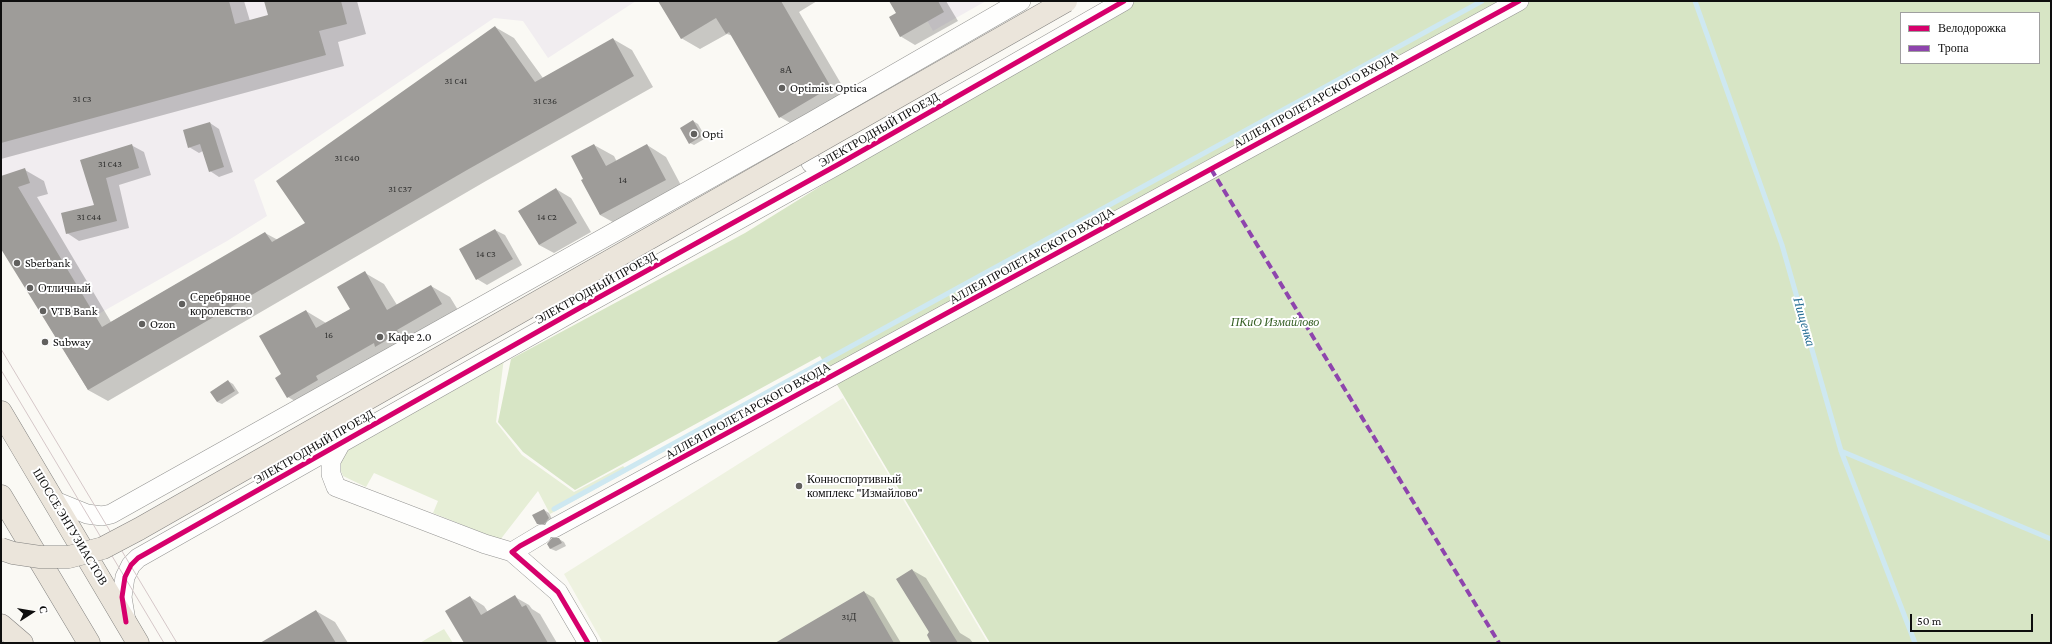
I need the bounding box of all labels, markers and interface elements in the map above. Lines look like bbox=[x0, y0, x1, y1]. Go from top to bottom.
legend bbox=[1900, 12, 2040, 64]
text: Велодорожка bbox=[1938, 21, 2006, 35]
text: Тропа bbox=[1938, 41, 1969, 55]
street label: АЛЛЕЯ ПРОЛЕТАРСКОГО ВХОДА bbox=[1231, 49, 1401, 151]
house number: 8А bbox=[780, 64, 792, 76]
house number: 31 с41 bbox=[445, 75, 467, 87]
place label: Optimist Optica bbox=[790, 81, 867, 95]
marker: Optimist Optica bbox=[777, 83, 787, 93]
street label: ЭЛЕКТРОДНЫЙ ПРОЕЗД bbox=[816, 90, 942, 170]
house number: 31 с3 bbox=[72, 93, 92, 105]
house number: 31 с36 bbox=[533, 95, 557, 107]
place label: Opti bbox=[702, 127, 723, 141]
marker: Opti bbox=[689, 129, 699, 139]
house number: 31 с40 bbox=[334, 152, 360, 164]
house number: 31 с43 bbox=[98, 158, 122, 170]
house number: 14 bbox=[619, 174, 627, 186]
house number: 31 с37 bbox=[388, 183, 412, 195]
street label: АЛЛЕЯ ПРОЛЕТАРСКОГО ВХОДА bbox=[947, 205, 1117, 307]
house number: 31 с44 bbox=[77, 211, 101, 223]
house number: 14 с2 bbox=[537, 211, 557, 223]
house number: 14 с3 bbox=[476, 248, 496, 260]
street label: ЭЛЕКТРОДНЫЙ ПРОЕЗД bbox=[533, 249, 659, 327]
place label: Sberbank bbox=[25, 256, 70, 270]
marker: Sberbank bbox=[12, 258, 22, 268]
place label: Отличный bbox=[38, 281, 91, 295]
marker: Отличный bbox=[25, 283, 35, 293]
place label: Серебряное королевство bbox=[190, 290, 252, 318]
water label: Нищенка bbox=[1790, 296, 1818, 348]
marker: Серебряное королевство bbox=[177, 299, 187, 309]
place label: VTB Bank bbox=[51, 304, 97, 318]
marker: VTB Bank bbox=[38, 306, 48, 316]
park label: ПКиО Измайлово bbox=[1231, 315, 1319, 329]
place label: Ozon bbox=[150, 317, 176, 331]
marker: Ozon bbox=[137, 319, 147, 329]
house number: 16 bbox=[325, 329, 333, 341]
place label: Кафе 2.0 bbox=[388, 330, 431, 344]
marker: Кафе 2.0 bbox=[375, 332, 385, 342]
place label: Subway bbox=[53, 335, 91, 349]
marker: Subway bbox=[40, 337, 50, 347]
street label: АЛЛЕЯ ПРОЛЕТАРСКОГО ВХОДА bbox=[663, 360, 833, 462]
street label: ЭЛЕКТРОДНЫЙ ПРОЕЗД bbox=[251, 407, 377, 487]
street label: ШОССЕ ЭНТУЗИАСТОВ bbox=[29, 466, 111, 588]
place label: Конноспортивный комплекс "Измайлово" bbox=[807, 472, 922, 500]
marker: Конноспортивный комплекс "Измайлово" bbox=[794, 481, 804, 491]
north arrow bbox=[12, 592, 52, 632]
text: С bbox=[37, 604, 50, 615]
scale bar bbox=[1912, 606, 2035, 632]
house number: 31Д bbox=[842, 611, 856, 623]
text: 50 m bbox=[1917, 614, 1941, 628]

